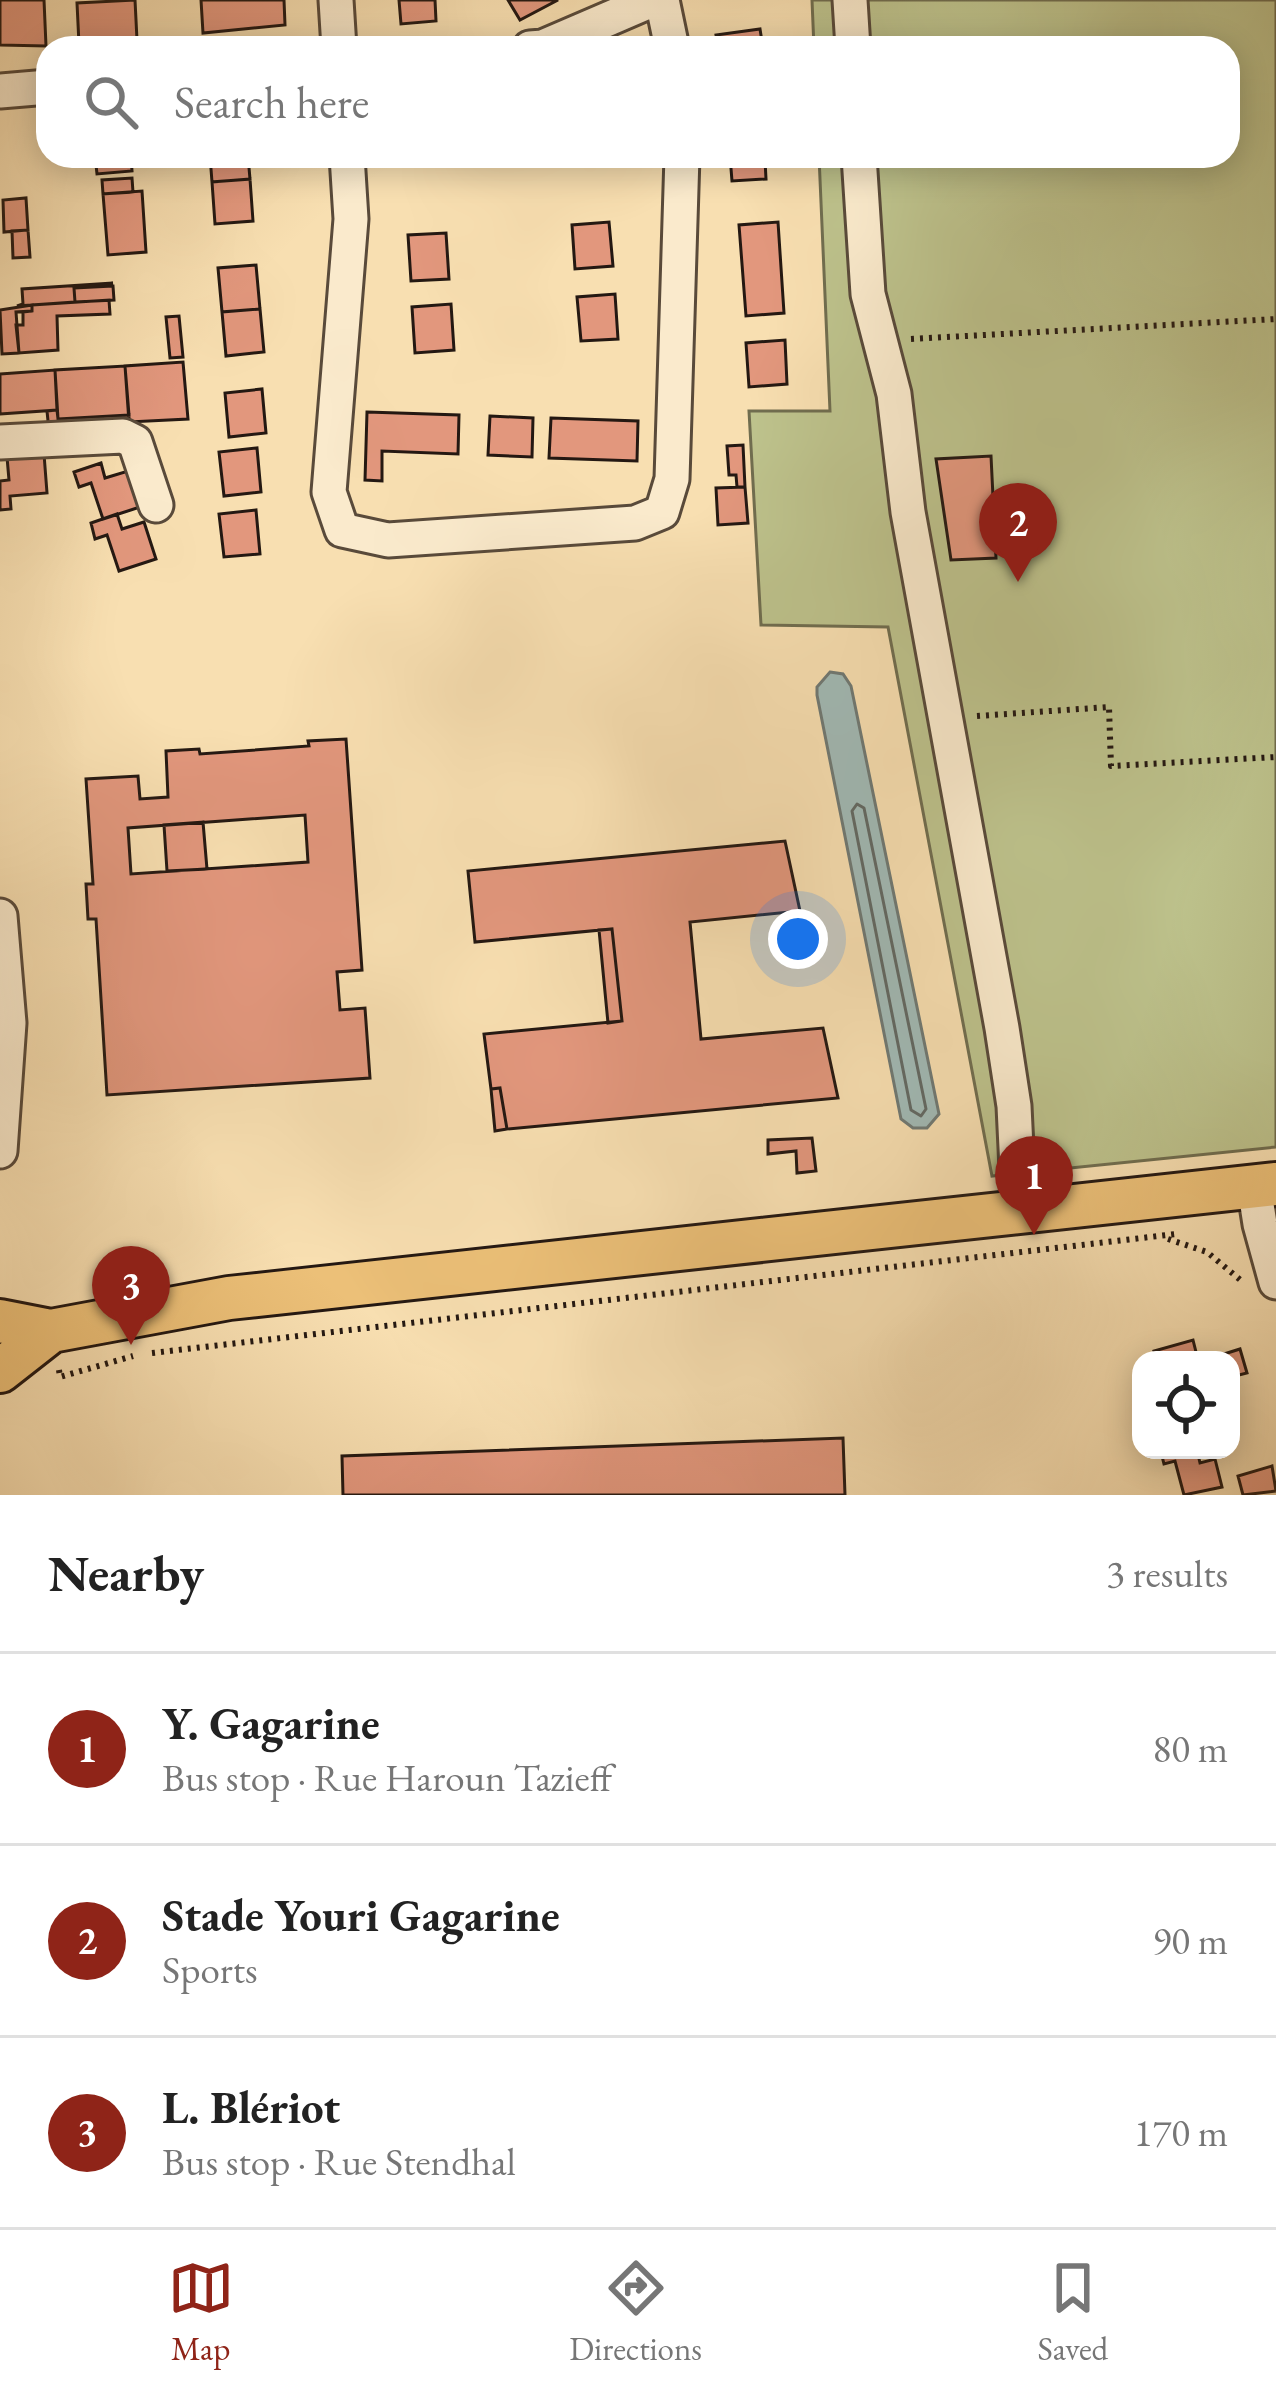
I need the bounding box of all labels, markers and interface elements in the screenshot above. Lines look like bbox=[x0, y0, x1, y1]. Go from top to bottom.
search box bbox=[36, 36, 1240, 168]
icon: search bbox=[78, 69, 144, 135]
text: Search here bbox=[174, 73, 369, 131]
pin: 2 bbox=[979, 483, 1057, 582]
your location bbox=[768, 909, 828, 969]
pin: 1 bbox=[995, 1136, 1073, 1235]
pin: 3 bbox=[92, 1246, 170, 1345]
map controls bbox=[1132, 1351, 1240, 1459]
button: locate bbox=[1132, 1351, 1240, 1459]
text: Nearby bbox=[48, 1540, 204, 1606]
text: 3 results bbox=[1106, 1548, 1228, 1599]
text: Y. Gagarine bbox=[162, 1694, 380, 1752]
text: 1 bbox=[77, 1723, 97, 1774]
text: 80 m bbox=[1152, 1723, 1228, 1774]
text: Bus stop · Rue Haroun Tazieff bbox=[162, 1752, 612, 1803]
text: Stade Youri Gagarine bbox=[162, 1886, 560, 1944]
text: 2 bbox=[77, 1915, 97, 1966]
text: 90 m bbox=[1152, 1915, 1228, 1966]
text: Sports bbox=[162, 1944, 258, 1995]
text: L. Blériot bbox=[162, 2078, 340, 2136]
text: 3 bbox=[77, 2107, 97, 2158]
text: 170 m bbox=[1134, 2107, 1228, 2158]
text: Bus stop · Rue Stendhal bbox=[162, 2136, 516, 2187]
tab: Map bbox=[168, 2255, 234, 2370]
tab: Directions bbox=[569, 2255, 702, 2370]
tab: Saved bbox=[1038, 2255, 1108, 2370]

